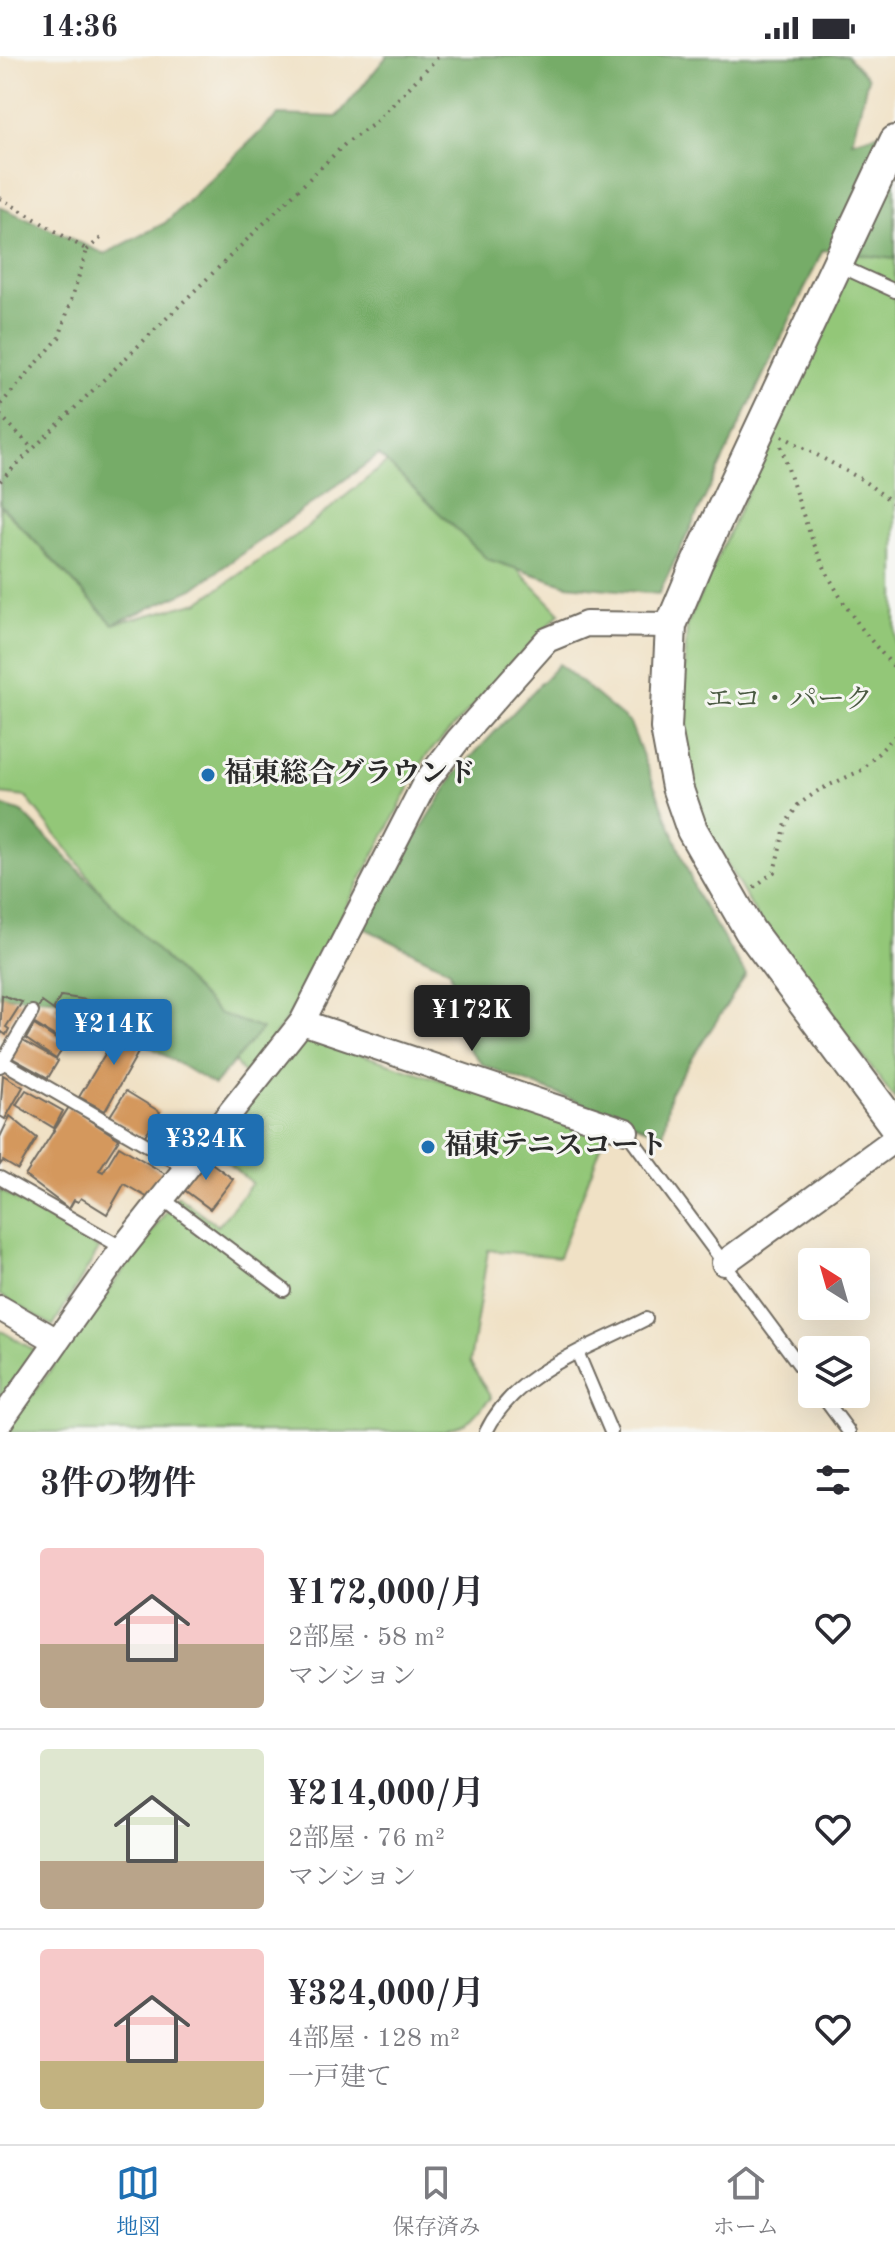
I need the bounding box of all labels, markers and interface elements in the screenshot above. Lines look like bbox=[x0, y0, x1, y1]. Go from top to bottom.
text: 14:36 bbox=[40, 13, 118, 43]
park label: エコ・パーク bbox=[705, 686, 873, 715]
place label: 福東総合グラウンド bbox=[224, 758, 476, 789]
marker: 福東総合グラウンド bbox=[199, 766, 217, 784]
pin: ¥172K bbox=[416, 985, 528, 1053]
text: ¥172K bbox=[432, 998, 512, 1024]
pin: ¥214K bbox=[58, 999, 170, 1067]
text: ¥214K bbox=[74, 1012, 154, 1038]
pin: ¥324K bbox=[150, 1114, 262, 1182]
text: ¥324K bbox=[166, 1127, 246, 1153]
place label: 福東テニスコート bbox=[444, 1130, 667, 1161]
marker: 福東テニスコート bbox=[419, 1138, 437, 1156]
north arrow bbox=[798, 1248, 870, 1320]
map controls bbox=[798, 1248, 870, 1408]
button: layers bbox=[798, 1336, 870, 1408]
icon: filters bbox=[811, 1458, 855, 1502]
text: 3件の物件 bbox=[40, 1468, 196, 1502]
text: ¥172,000/月 bbox=[288, 1577, 485, 1611]
icon: home bbox=[104, 1580, 200, 1676]
icon: heart bbox=[811, 1606, 855, 1650]
text: 2部屋 · 58 m² bbox=[288, 1625, 445, 1651]
text: マンション bbox=[288, 1664, 417, 1690]
text: ¥214,000/月 bbox=[288, 1778, 485, 1812]
icon: home bbox=[104, 1781, 200, 1877]
icon: heart bbox=[811, 1807, 855, 1851]
text: 2部屋 · 76 m² bbox=[288, 1826, 445, 1852]
text: マンション bbox=[288, 1865, 417, 1891]
text: ¥324,000/月 bbox=[288, 1978, 485, 2012]
icon: home bbox=[104, 1981, 200, 2077]
icon: heart bbox=[811, 2007, 855, 2051]
text: 4部屋 · 128 m² bbox=[288, 2026, 460, 2052]
text: 一戸建て bbox=[288, 2065, 392, 2091]
tab: 地図 bbox=[116, 2161, 160, 2242]
tab: 保存済み bbox=[392, 2161, 481, 2242]
tab: ホーム bbox=[713, 2161, 779, 2242]

